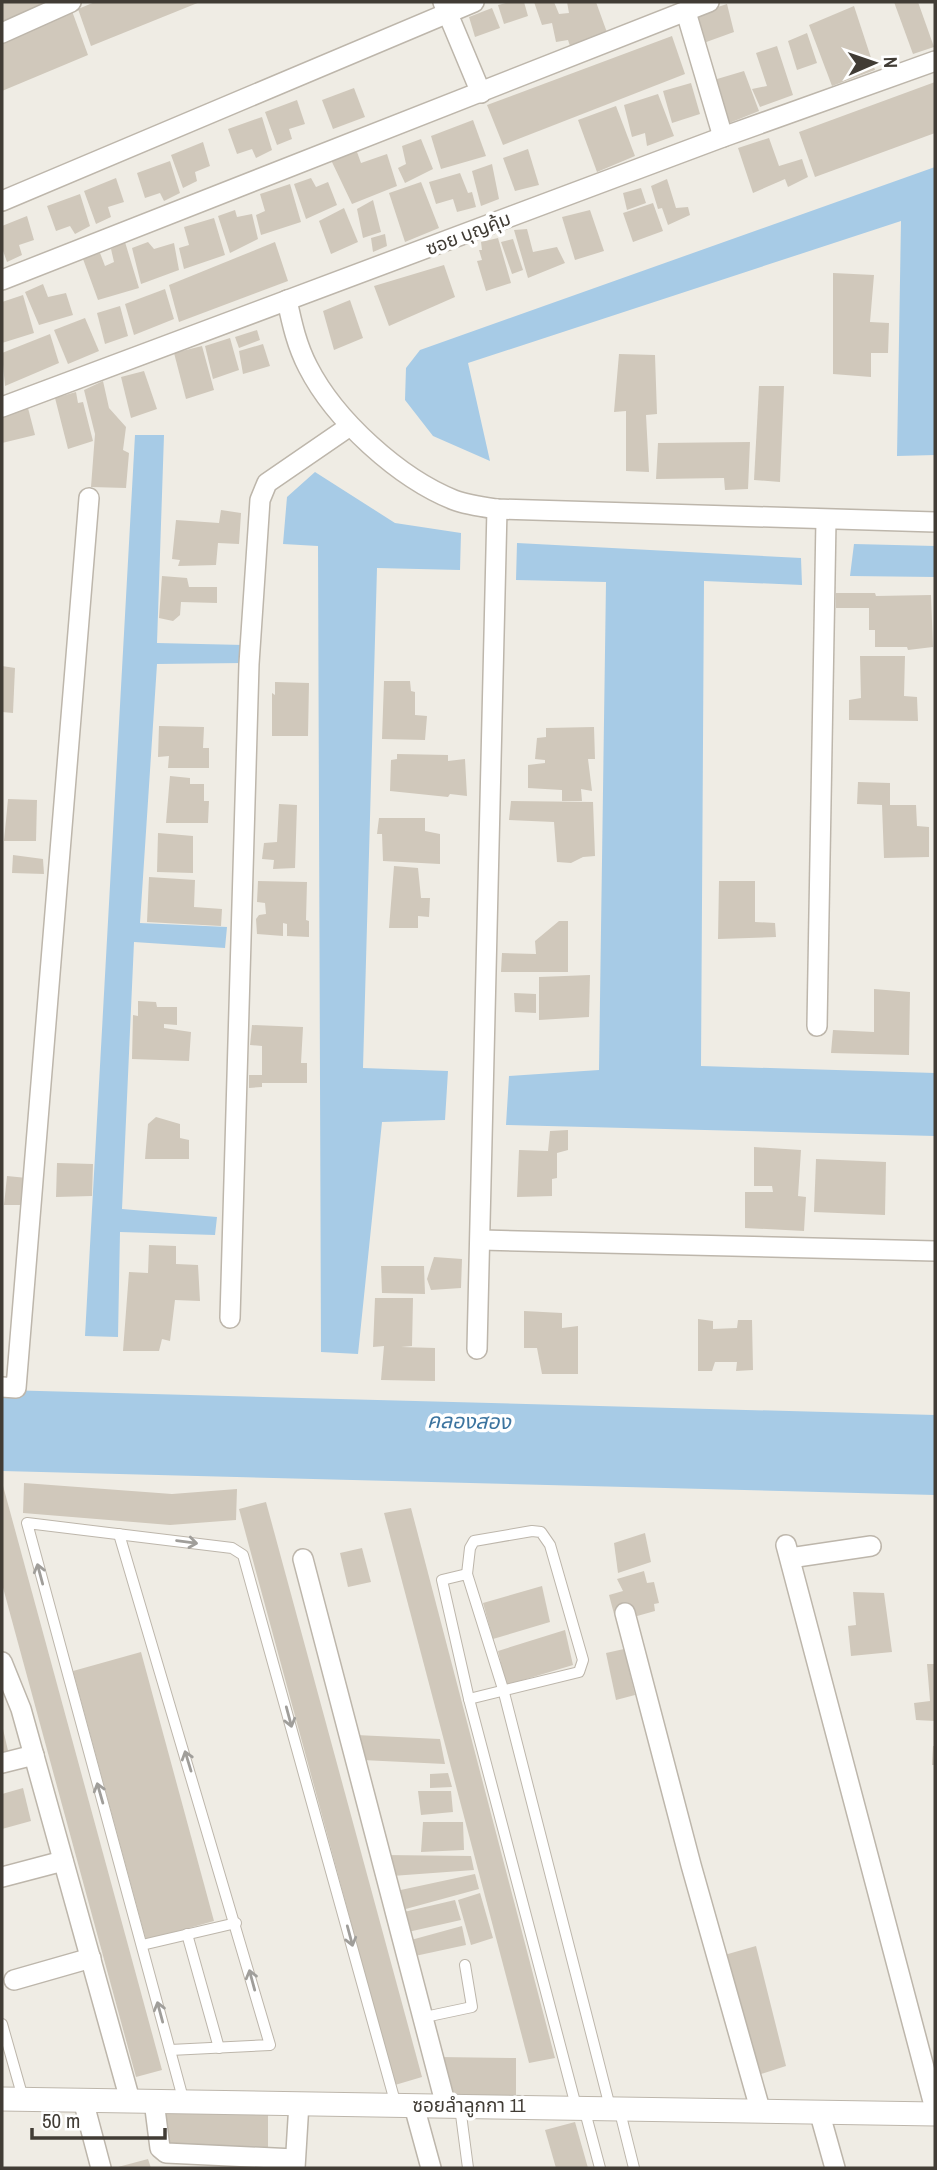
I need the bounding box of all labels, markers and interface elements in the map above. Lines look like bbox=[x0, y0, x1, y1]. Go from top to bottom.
north arrow bbox=[839, 28, 909, 98]
text: N bbox=[878, 56, 904, 68]
street label: ซอย บุญคุ้ม bbox=[422, 205, 514, 261]
water label: คลองสอง bbox=[427, 1406, 513, 1436]
one-way arrow bbox=[175, 1536, 198, 1549]
one-way arrow bbox=[33, 1563, 46, 1585]
one-way arrow bbox=[284, 1706, 297, 1728]
one-way arrow bbox=[180, 1751, 193, 1773]
one-way arrow bbox=[93, 1782, 106, 1805]
one-way arrow bbox=[344, 1925, 357, 1947]
one-way arrow bbox=[245, 1969, 258, 1991]
one-way arrow bbox=[153, 2002, 166, 2024]
street label: ซอยลำลูกกา 11 bbox=[412, 2092, 526, 2118]
scale bar bbox=[32, 2096, 164, 2140]
text: 50 m bbox=[42, 2106, 80, 2135]

